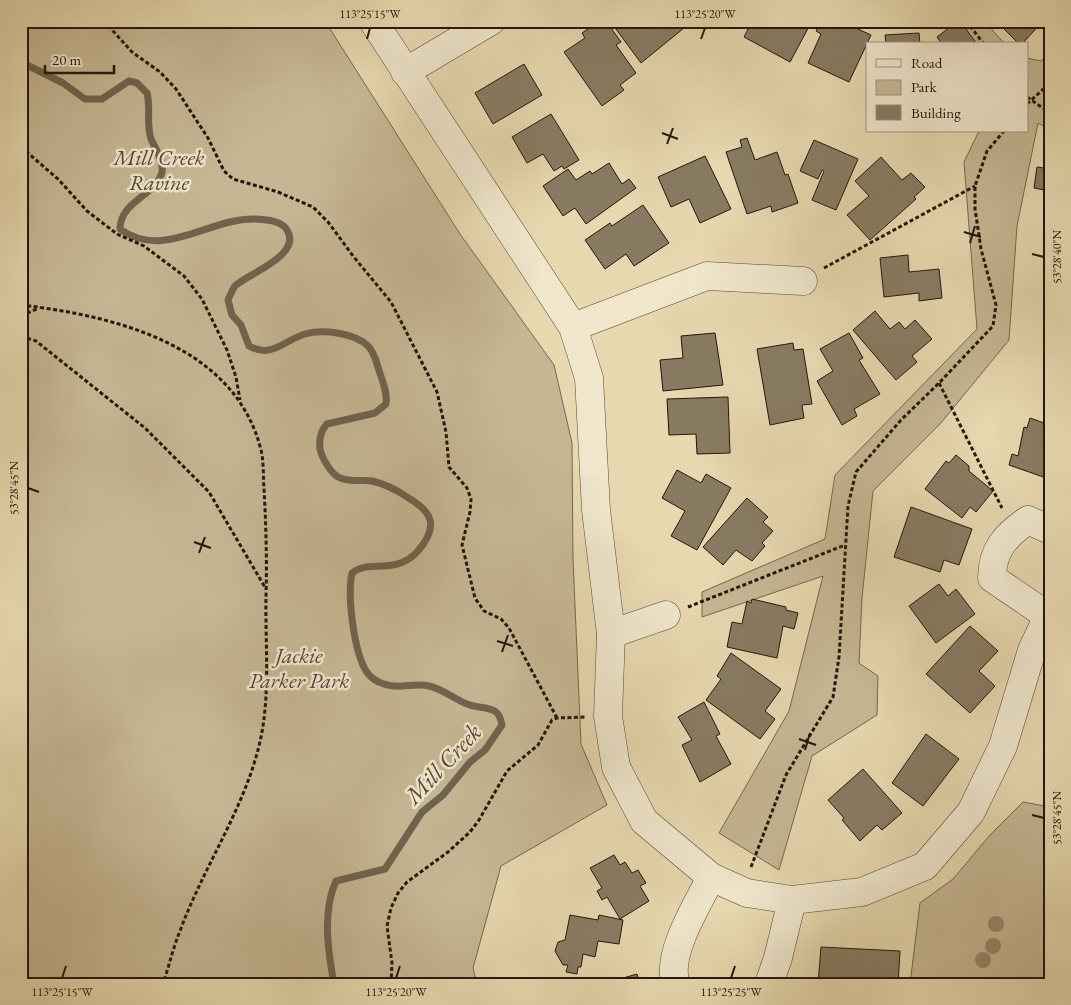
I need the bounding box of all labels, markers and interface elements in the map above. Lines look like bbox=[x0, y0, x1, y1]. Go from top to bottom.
text: 113°25'15"W bbox=[339, 6, 402, 22]
text: 113°25'20"W bbox=[674, 6, 737, 22]
scale bar bbox=[45, 42, 114, 74]
legend bbox=[866, 42, 1028, 132]
text: 20 m bbox=[52, 50, 81, 69]
text: Road bbox=[911, 53, 943, 72]
text: Park bbox=[911, 77, 938, 96]
text: Building bbox=[911, 103, 961, 122]
park label: Mill Creek Ravine bbox=[111, 143, 205, 197]
text: 53°28'40"N bbox=[1049, 230, 1065, 284]
text: 53°28'45"N bbox=[6, 461, 22, 515]
park label: Jackie Parker Park bbox=[249, 641, 349, 695]
water label: Mill Creek bbox=[396, 717, 488, 812]
text: 53°28'45"N bbox=[1049, 791, 1065, 845]
text: 113°25'15"W bbox=[31, 984, 94, 1000]
text: 113°25'20"W bbox=[365, 984, 428, 1000]
text: 113°25'25"W bbox=[700, 984, 763, 1000]

